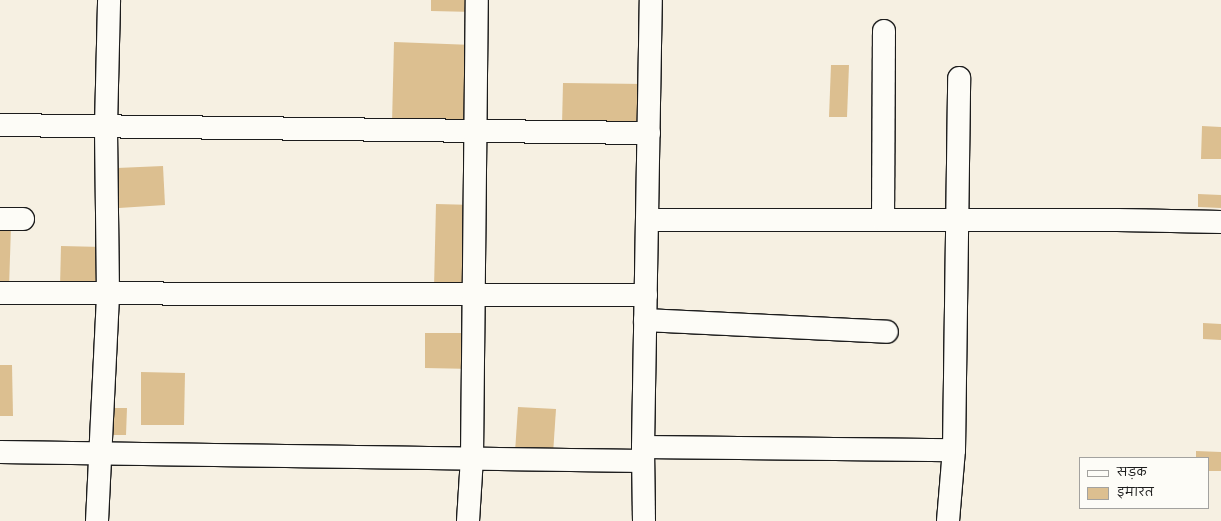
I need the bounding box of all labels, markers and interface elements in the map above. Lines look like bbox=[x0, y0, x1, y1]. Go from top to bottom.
legend bbox=[1079, 457, 1209, 509]
text: सड़क bbox=[1117, 462, 1147, 480]
text: इमारत bbox=[1117, 482, 1154, 500]

